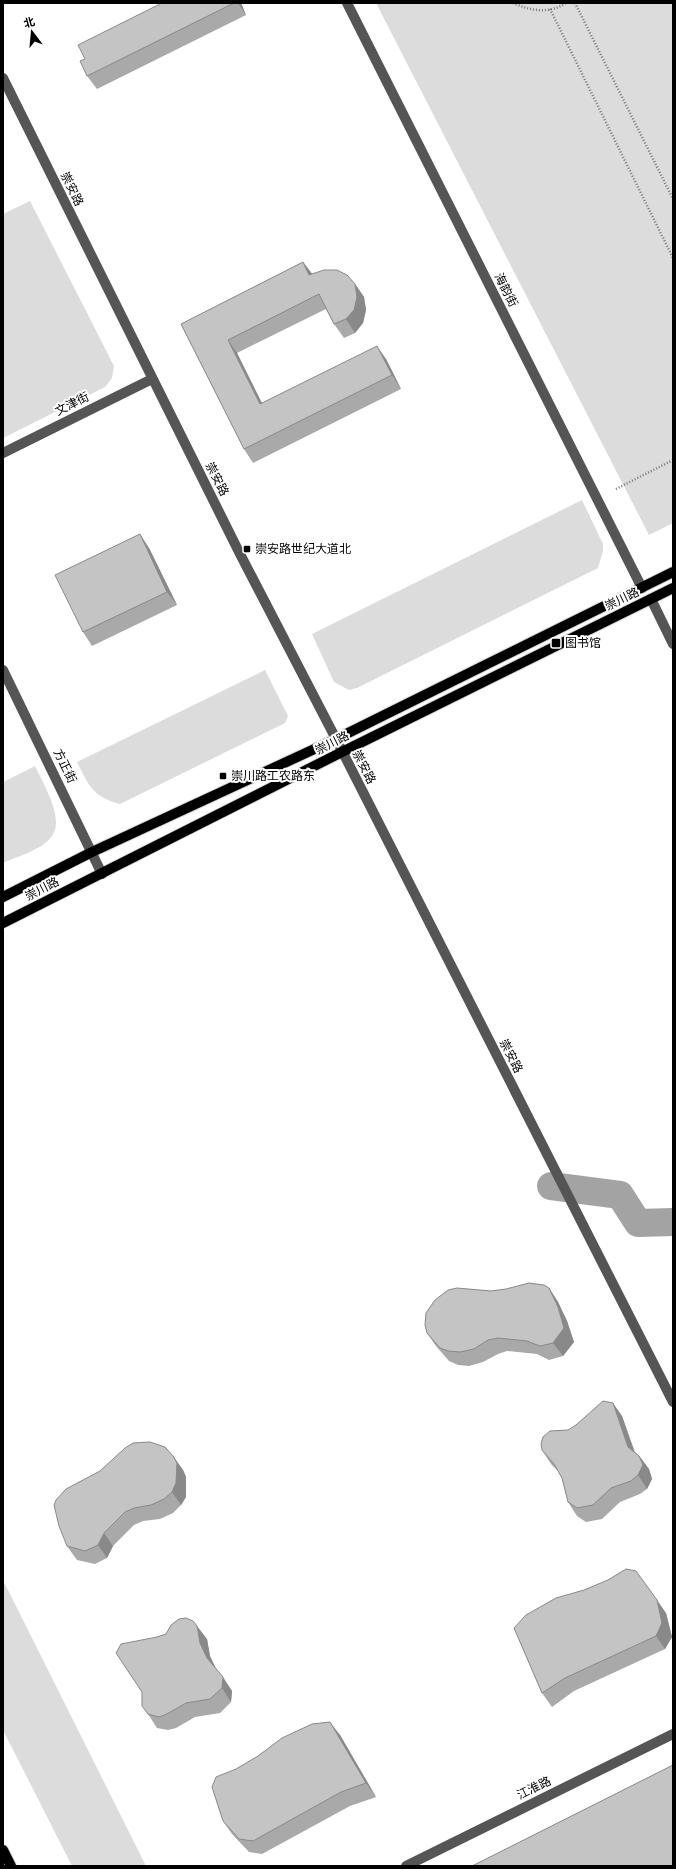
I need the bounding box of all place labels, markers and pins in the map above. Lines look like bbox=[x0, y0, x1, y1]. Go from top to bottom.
place label: 崇安路世纪大道北 bbox=[255, 540, 351, 557]
marker: 崇安路世纪大道北 bbox=[242, 544, 252, 554]
place label: 图书馆 bbox=[565, 634, 601, 651]
marker: 图书馆 bbox=[550, 637, 562, 649]
place label: 崇川路工农路东 bbox=[231, 767, 315, 784]
marker: 崇川路工农路东 bbox=[218, 771, 228, 781]

